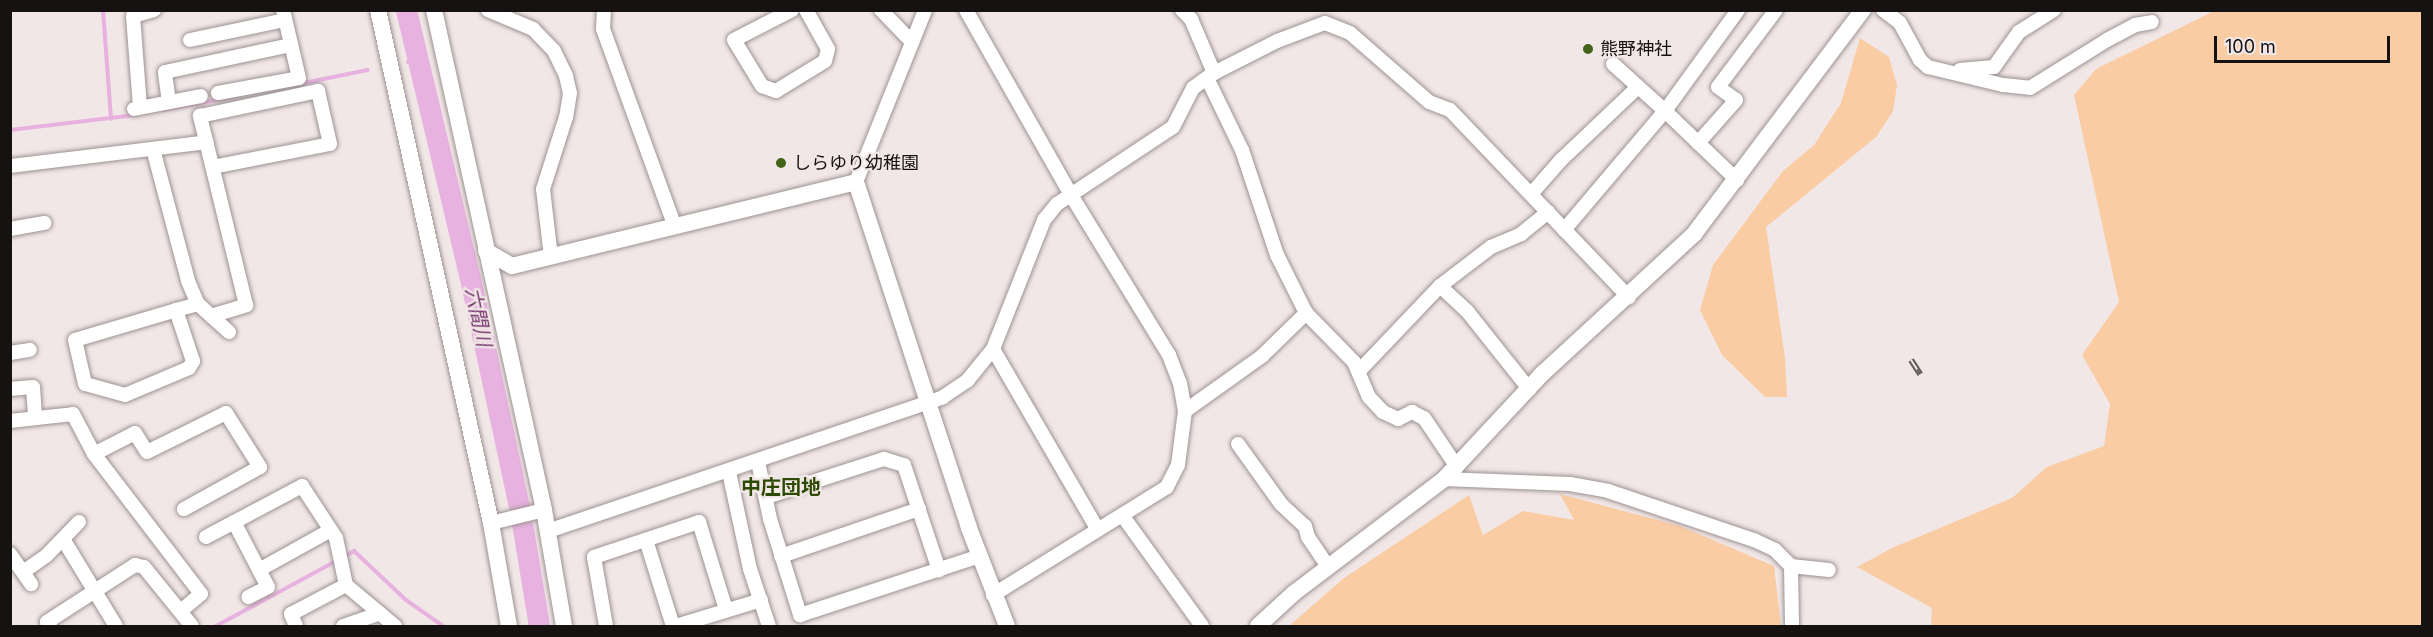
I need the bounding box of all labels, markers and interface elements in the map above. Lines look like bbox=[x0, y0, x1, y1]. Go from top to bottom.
scale bar bbox=[2217, 24, 2392, 62]
text: 100 m bbox=[2225, 36, 2276, 57]
place label: 熊野神社 bbox=[1600, 38, 1672, 60]
marker: 熊野神社 bbox=[1581, 42, 1595, 56]
place label: しらゆり幼稚園 bbox=[793, 152, 919, 174]
marker: しらゆり幼稚園 bbox=[774, 156, 788, 170]
water label: 六間川 bbox=[460, 285, 496, 349]
district label: 中庄団地 bbox=[741, 475, 821, 499]

